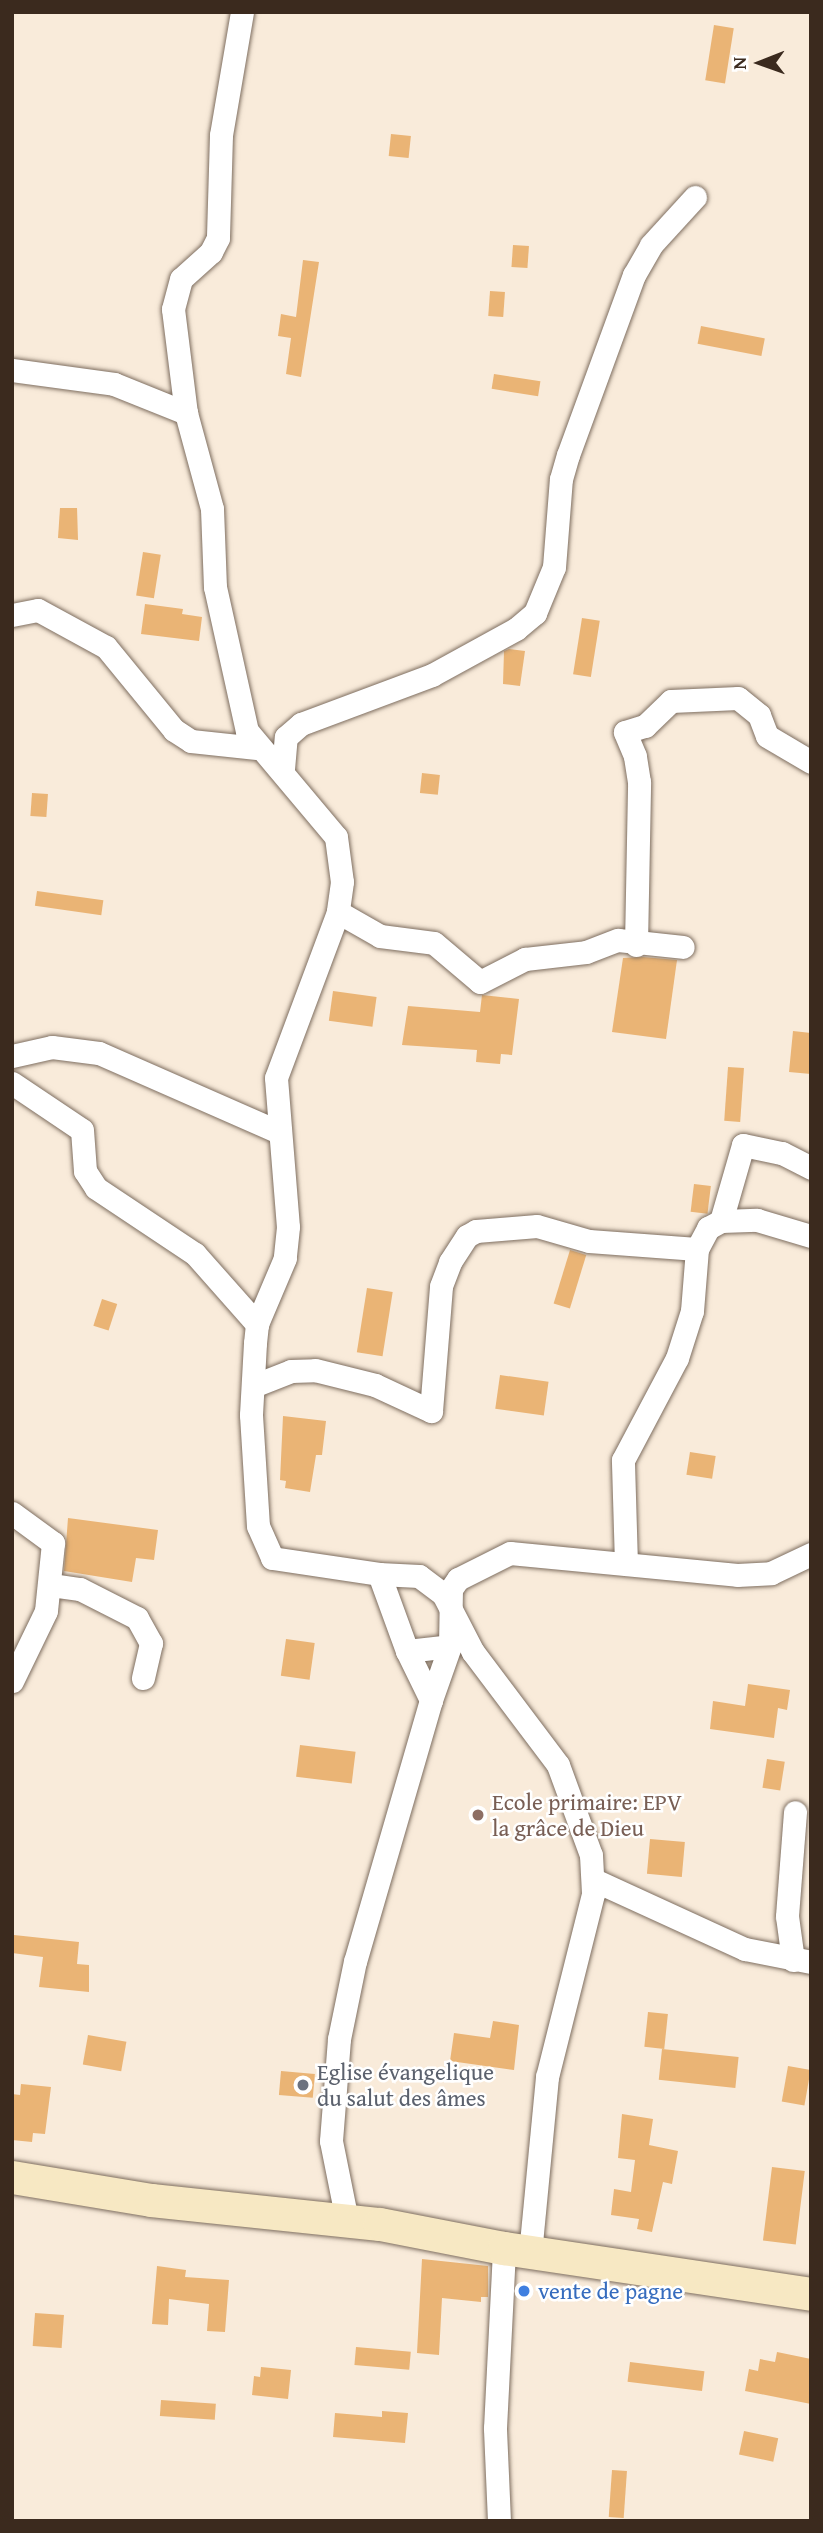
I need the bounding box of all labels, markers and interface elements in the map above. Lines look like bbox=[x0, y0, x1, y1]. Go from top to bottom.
north arrow bbox=[725, 28, 795, 98]
text: N bbox=[725, 57, 753, 70]
place label: Ecole primaire: EPV la grâce de Dieu bbox=[492, 1788, 682, 1842]
marker: Ecole primaire: EPV la grâce de Dieu bbox=[470, 1807, 486, 1823]
place label: Eglise évangelique du salut des âmes bbox=[317, 2058, 494, 2112]
marker: Eglise évangelique du salut des âmes bbox=[295, 2077, 311, 2093]
place label: vente de pagne bbox=[538, 2277, 683, 2305]
marker: vente de pagne bbox=[516, 2283, 532, 2299]

